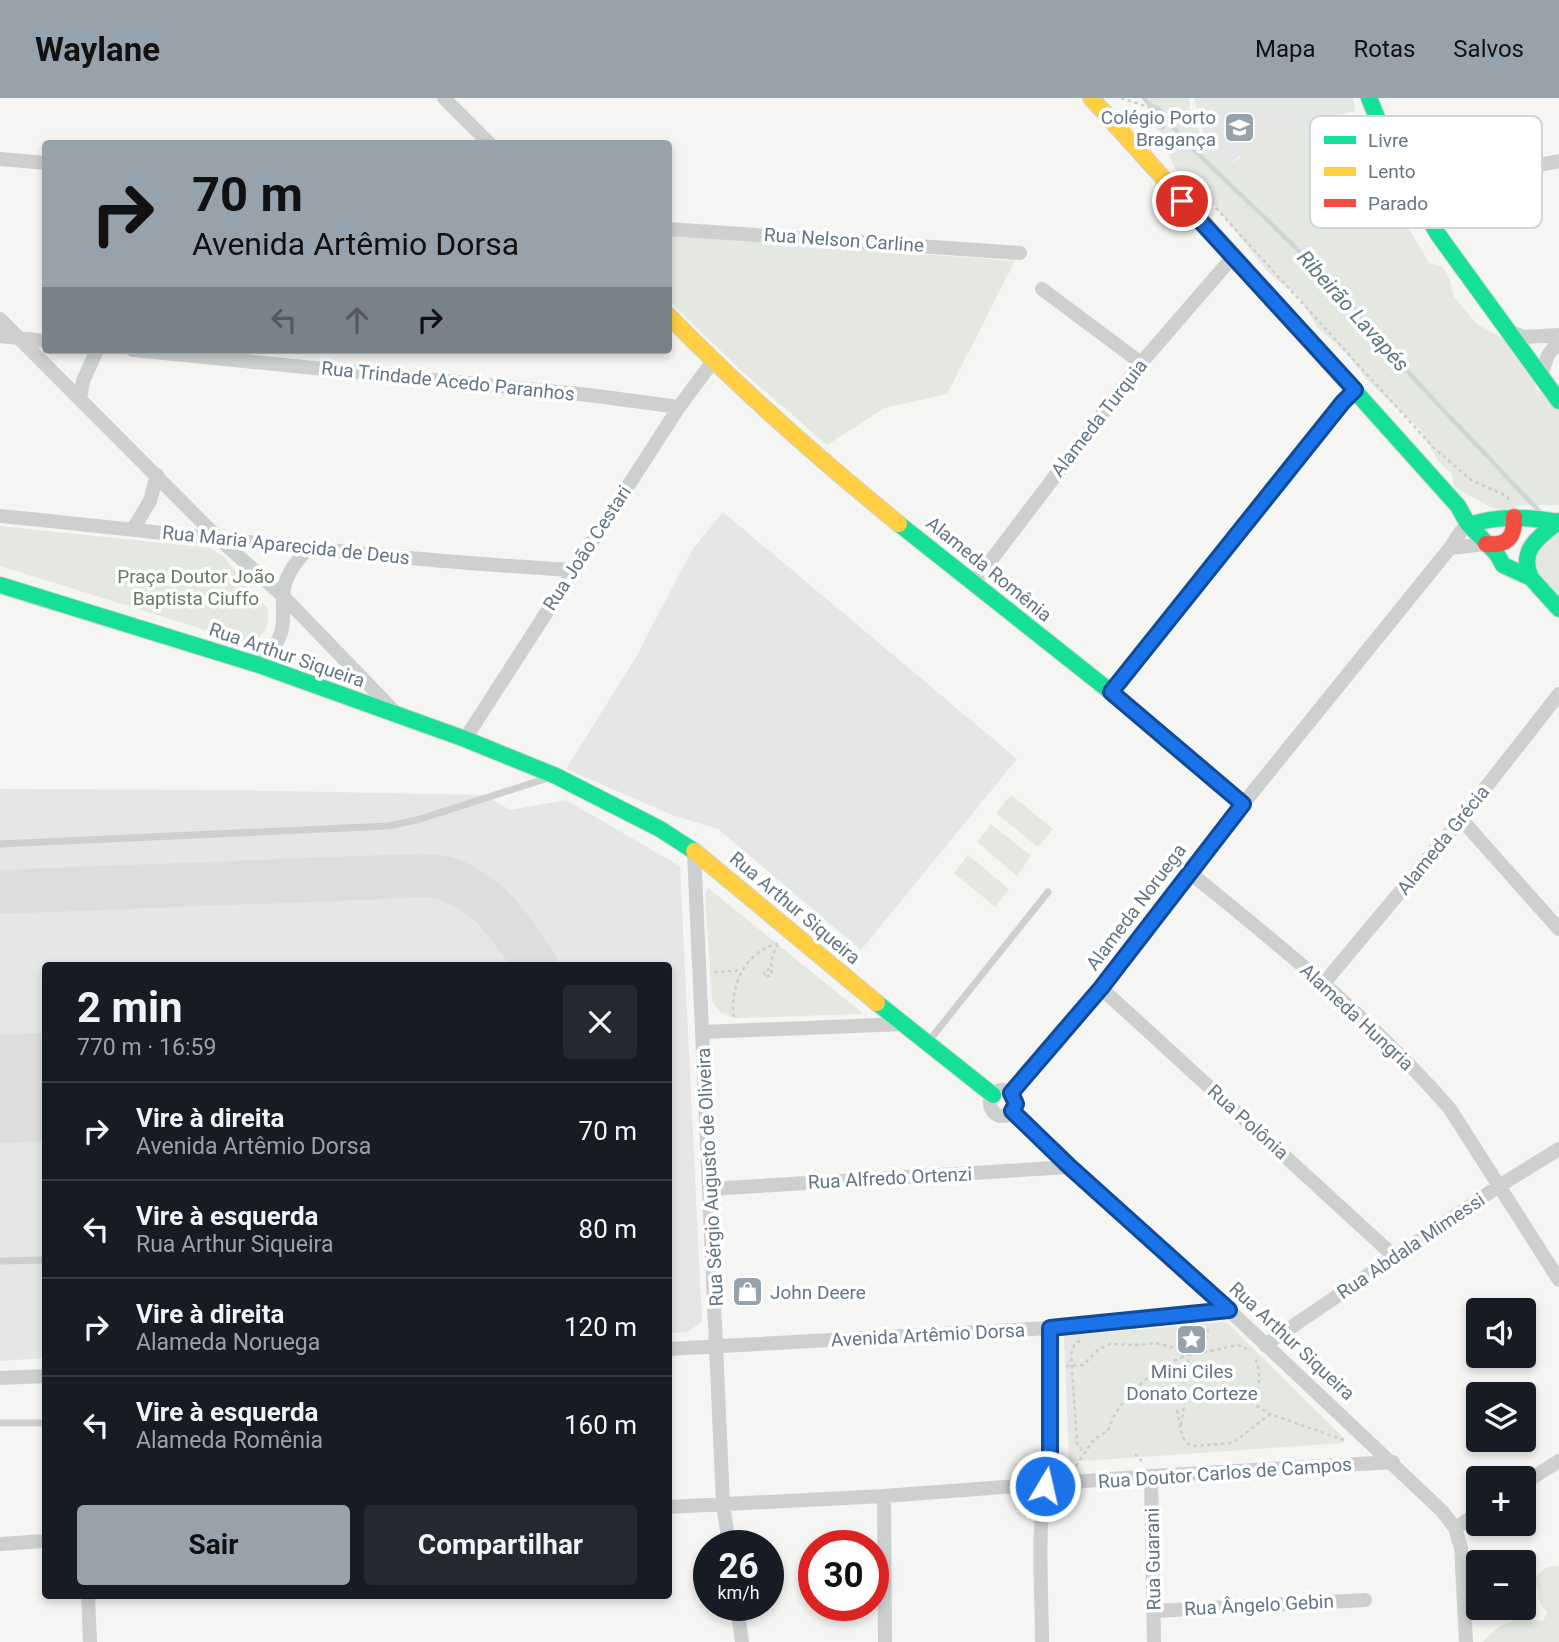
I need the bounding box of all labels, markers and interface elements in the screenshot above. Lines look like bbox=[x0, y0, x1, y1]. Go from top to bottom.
text: Waylane bbox=[35, 30, 160, 69]
text: Mapa bbox=[1255, 35, 1316, 63]
text: Rotas bbox=[1354, 35, 1415, 63]
text: Salvos bbox=[1453, 35, 1524, 63]
place label: Colégio Porto Bragança bbox=[1101, 106, 1216, 151]
school or university icon: Colégio Porto Bragança bbox=[1222, 111, 1256, 145]
legend bbox=[1310, 116, 1542, 228]
text: Livre bbox=[1368, 129, 1408, 152]
text: Lento bbox=[1368, 160, 1416, 183]
text: 70 m bbox=[192, 166, 303, 223]
icon: right bbox=[77, 168, 168, 259]
pin bbox=[1152, 171, 1212, 231]
icon: arrive bbox=[1163, 182, 1201, 220]
text: Parado bbox=[1368, 192, 1428, 215]
street label: Rua Nelson Carline bbox=[763, 223, 925, 257]
text: Avenida Artêmio Dorsa bbox=[192, 225, 519, 263]
water label: Ribeirão Lavapés bbox=[1292, 246, 1414, 376]
icon: left bbox=[265, 301, 303, 339]
icon: ahead bbox=[338, 301, 376, 339]
icon: right bbox=[411, 301, 449, 339]
street label: Alameda Turquia bbox=[1046, 355, 1152, 481]
street label: Rua Trindade Acedo Paranhos bbox=[320, 356, 576, 406]
street label: Rua João Cestari bbox=[538, 481, 636, 615]
street label: Alameda Romênia bbox=[922, 511, 1056, 627]
street label: Rua Maria Aparecida de Deus bbox=[161, 521, 411, 569]
park label: Praça Doutor João Baptista Ciuffo bbox=[117, 565, 275, 610]
street label: Rua Arthur Siqueira bbox=[206, 618, 368, 692]
street label: Alameda Grécia bbox=[1392, 781, 1494, 899]
street label: Alameda Noruega bbox=[1081, 839, 1191, 975]
street label: Rua Arthur Siqueira bbox=[725, 847, 865, 969]
street label: Alameda Hungria bbox=[1296, 959, 1418, 1075]
text: 2 min bbox=[77, 983, 183, 1032]
button: close bbox=[563, 985, 637, 1059]
text: 770 m · 16:59 bbox=[77, 1034, 216, 1061]
street label: Rua Sérgio Augusto de Oliveira bbox=[692, 1047, 728, 1307]
street label: Rua Polônia bbox=[1203, 1080, 1293, 1164]
text: Vire à direita bbox=[136, 1103, 284, 1133]
icon: right bbox=[77, 1112, 115, 1150]
text: 70 m bbox=[579, 1116, 637, 1146]
text: Avenida Artêmio Dorsa bbox=[136, 1133, 371, 1160]
street label: Rua Alfredo Ortenzi bbox=[807, 1162, 973, 1194]
street label: Rua Abdala Mimessi bbox=[1333, 1188, 1489, 1304]
text: Vire à esquerda bbox=[136, 1201, 319, 1231]
icon: left bbox=[77, 1210, 115, 1248]
text: 80 m bbox=[579, 1214, 637, 1244]
text: Rua Arthur Siqueira bbox=[136, 1231, 333, 1258]
shop icon: John Deere bbox=[730, 1275, 764, 1309]
street label: Rua Arthur Siqueira bbox=[1225, 1277, 1359, 1405]
place label: John Deere bbox=[770, 1281, 866, 1304]
map controls bbox=[1466, 1298, 1536, 1620]
button: sound bbox=[1466, 1298, 1536, 1368]
text: Vire à direita bbox=[136, 1299, 284, 1329]
icon: right bbox=[77, 1308, 115, 1346]
text: 120 m bbox=[564, 1312, 637, 1342]
street label: Avenida Artêmio Dorsa bbox=[830, 1318, 1026, 1352]
place icon: Mini Ciles Donato Corteze bbox=[1175, 1323, 1209, 1357]
text: Alameda Noruega bbox=[136, 1329, 320, 1356]
place label: Mini Ciles Donato Corteze bbox=[1126, 1360, 1258, 1405]
button: layers bbox=[1466, 1382, 1536, 1452]
text: Vire à esquerda bbox=[136, 1397, 319, 1427]
icon: left bbox=[77, 1406, 115, 1444]
text: 160 m bbox=[564, 1410, 637, 1440]
text: Alameda Romênia bbox=[136, 1427, 323, 1454]
position arrow bbox=[1008, 1449, 1082, 1523]
street label: Rua Doutor Carlos de Campos bbox=[1097, 1453, 1353, 1493]
button: + bbox=[1466, 1466, 1536, 1536]
button: Sair bbox=[77, 1505, 350, 1585]
button: Compartilhar bbox=[364, 1505, 637, 1585]
street label: Rua Guarani bbox=[1141, 1508, 1165, 1610]
speed limit sign: 30 bbox=[798, 1530, 889, 1621]
text: 26 bbox=[718, 1546, 759, 1587]
button: − bbox=[1466, 1550, 1536, 1620]
text: km/h bbox=[717, 1582, 760, 1603]
street label: Rua Ângelo Gebin bbox=[1184, 1590, 1334, 1620]

